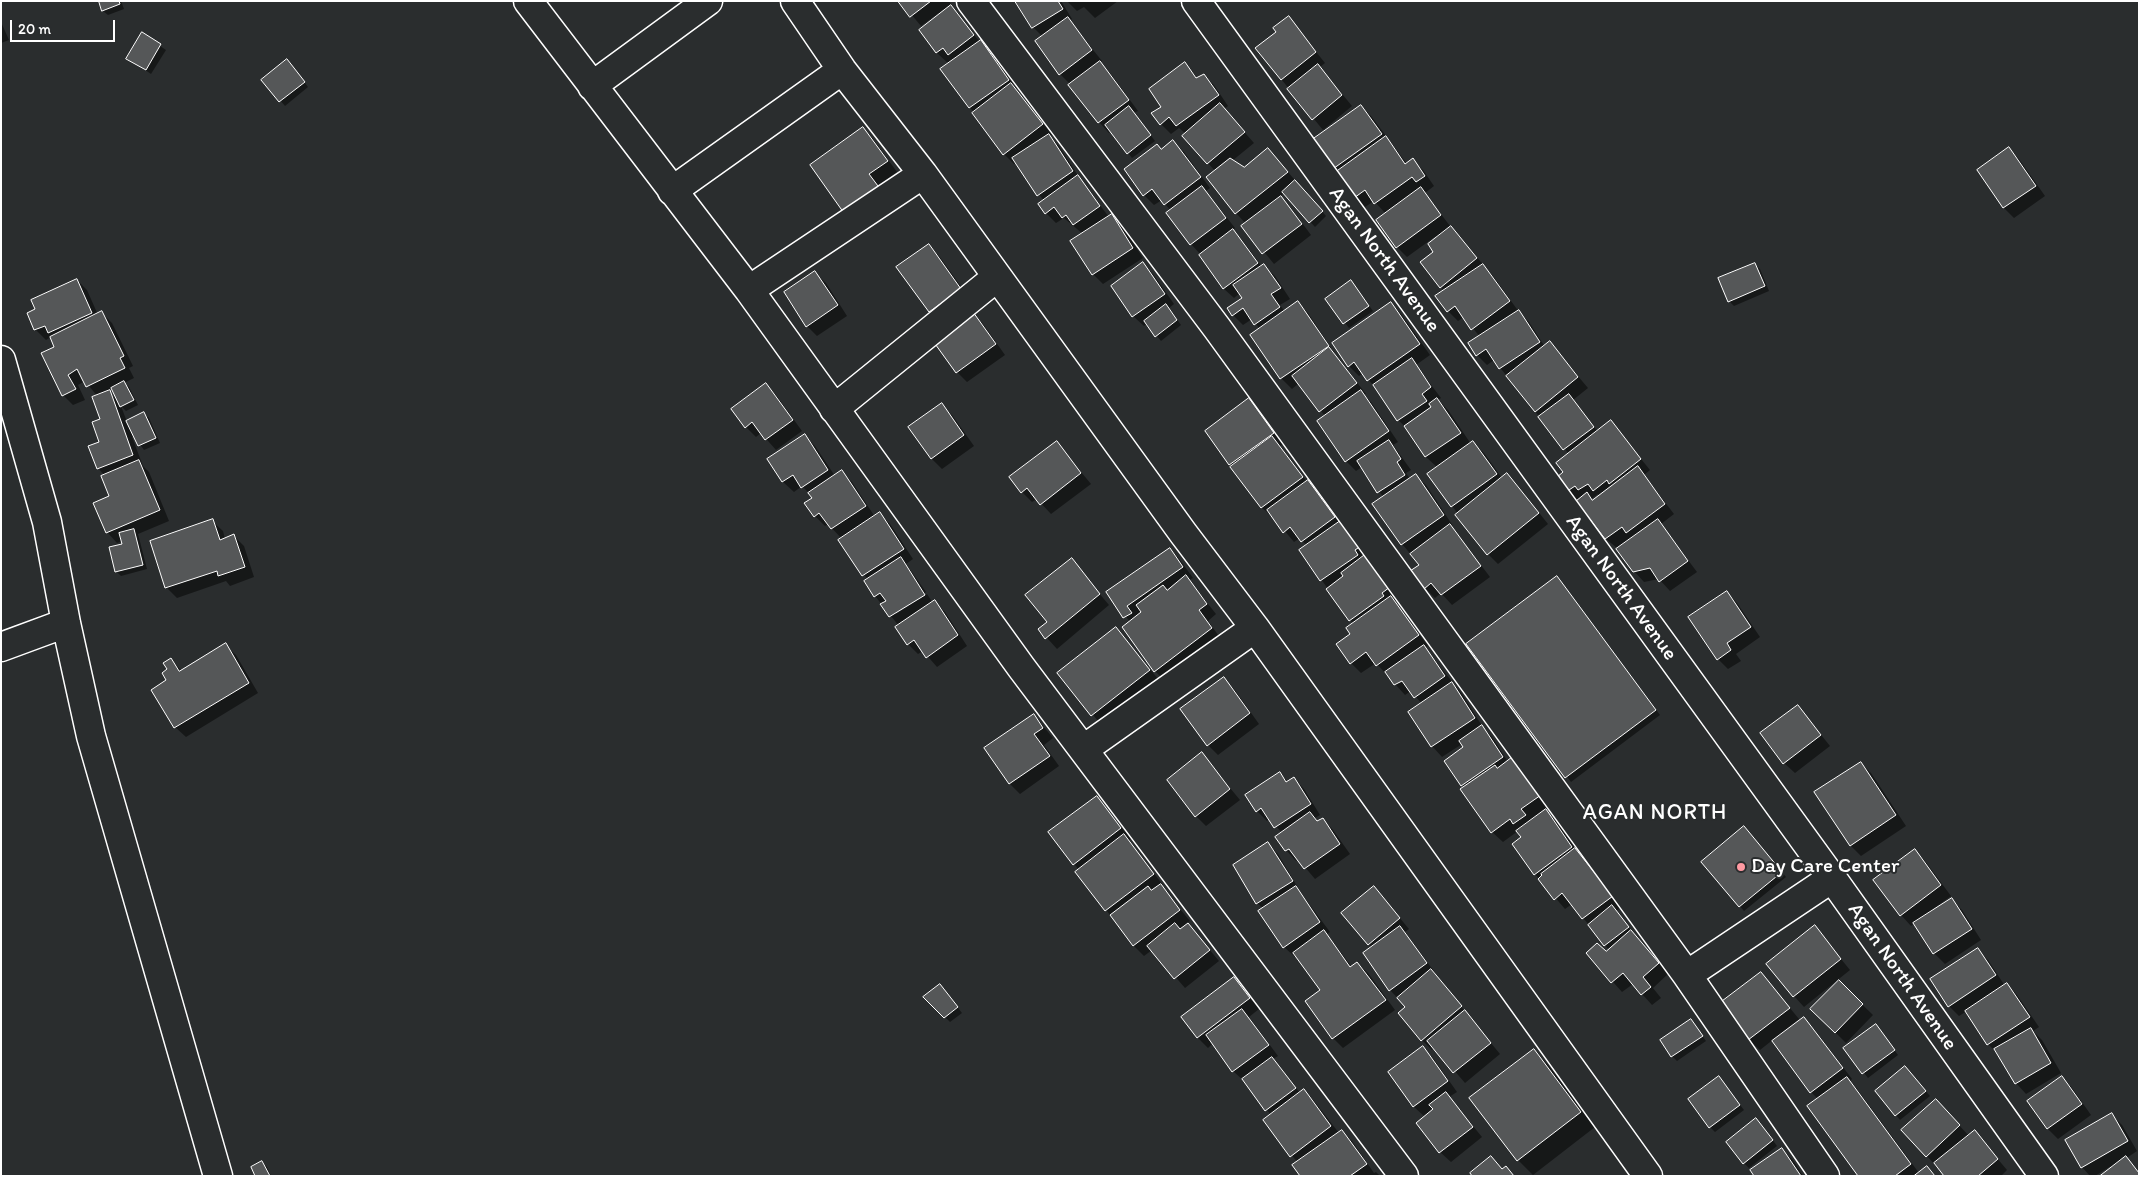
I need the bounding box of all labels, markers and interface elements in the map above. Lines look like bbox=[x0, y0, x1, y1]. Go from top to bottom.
scale bar bbox=[12, 10, 118, 42]
text: 20 m bbox=[18, 20, 51, 38]
street label: Agan North Avenue bbox=[1323, 182, 1445, 338]
street label: Agan North Avenue bbox=[1560, 510, 1682, 666]
district label: AGAN NORTH bbox=[1581, 800, 1729, 826]
place label: Day Care Center bbox=[1751, 854, 1899, 880]
marker: Day Care Center bbox=[1735, 861, 1747, 873]
street label: Agan North Avenue bbox=[1842, 899, 1962, 1055]

